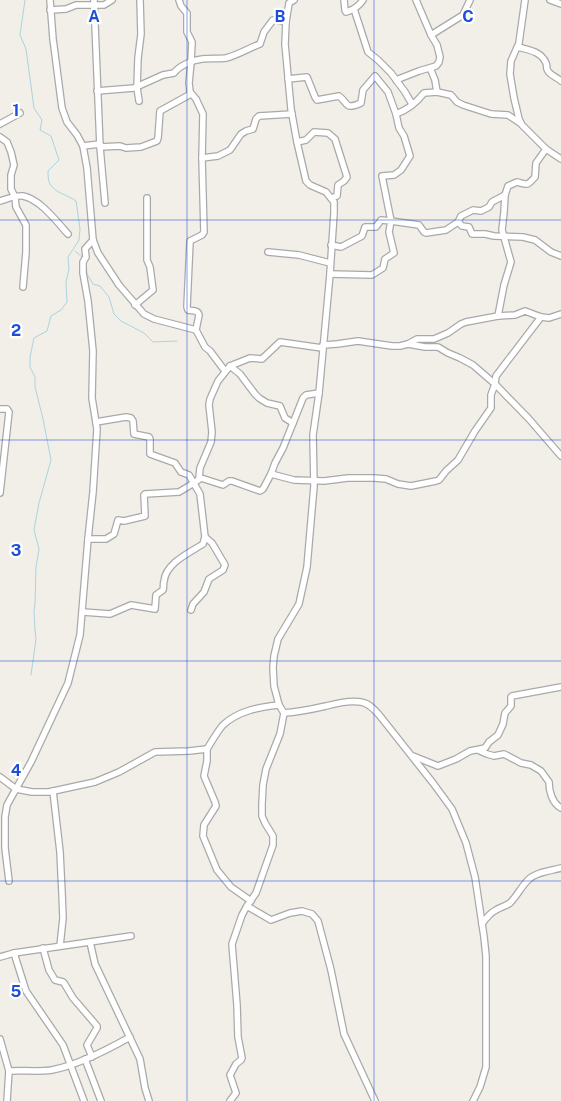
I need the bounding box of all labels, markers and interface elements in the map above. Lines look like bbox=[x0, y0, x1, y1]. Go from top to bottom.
text: A bbox=[88, 7, 100, 26]
text: B bbox=[275, 7, 286, 26]
text: C bbox=[462, 7, 474, 26]
text: 1 bbox=[13, 101, 19, 120]
text: 2 bbox=[11, 321, 21, 340]
text: 3 bbox=[11, 541, 21, 560]
text: 4 bbox=[11, 761, 22, 780]
text: 5 bbox=[11, 982, 22, 1001]

